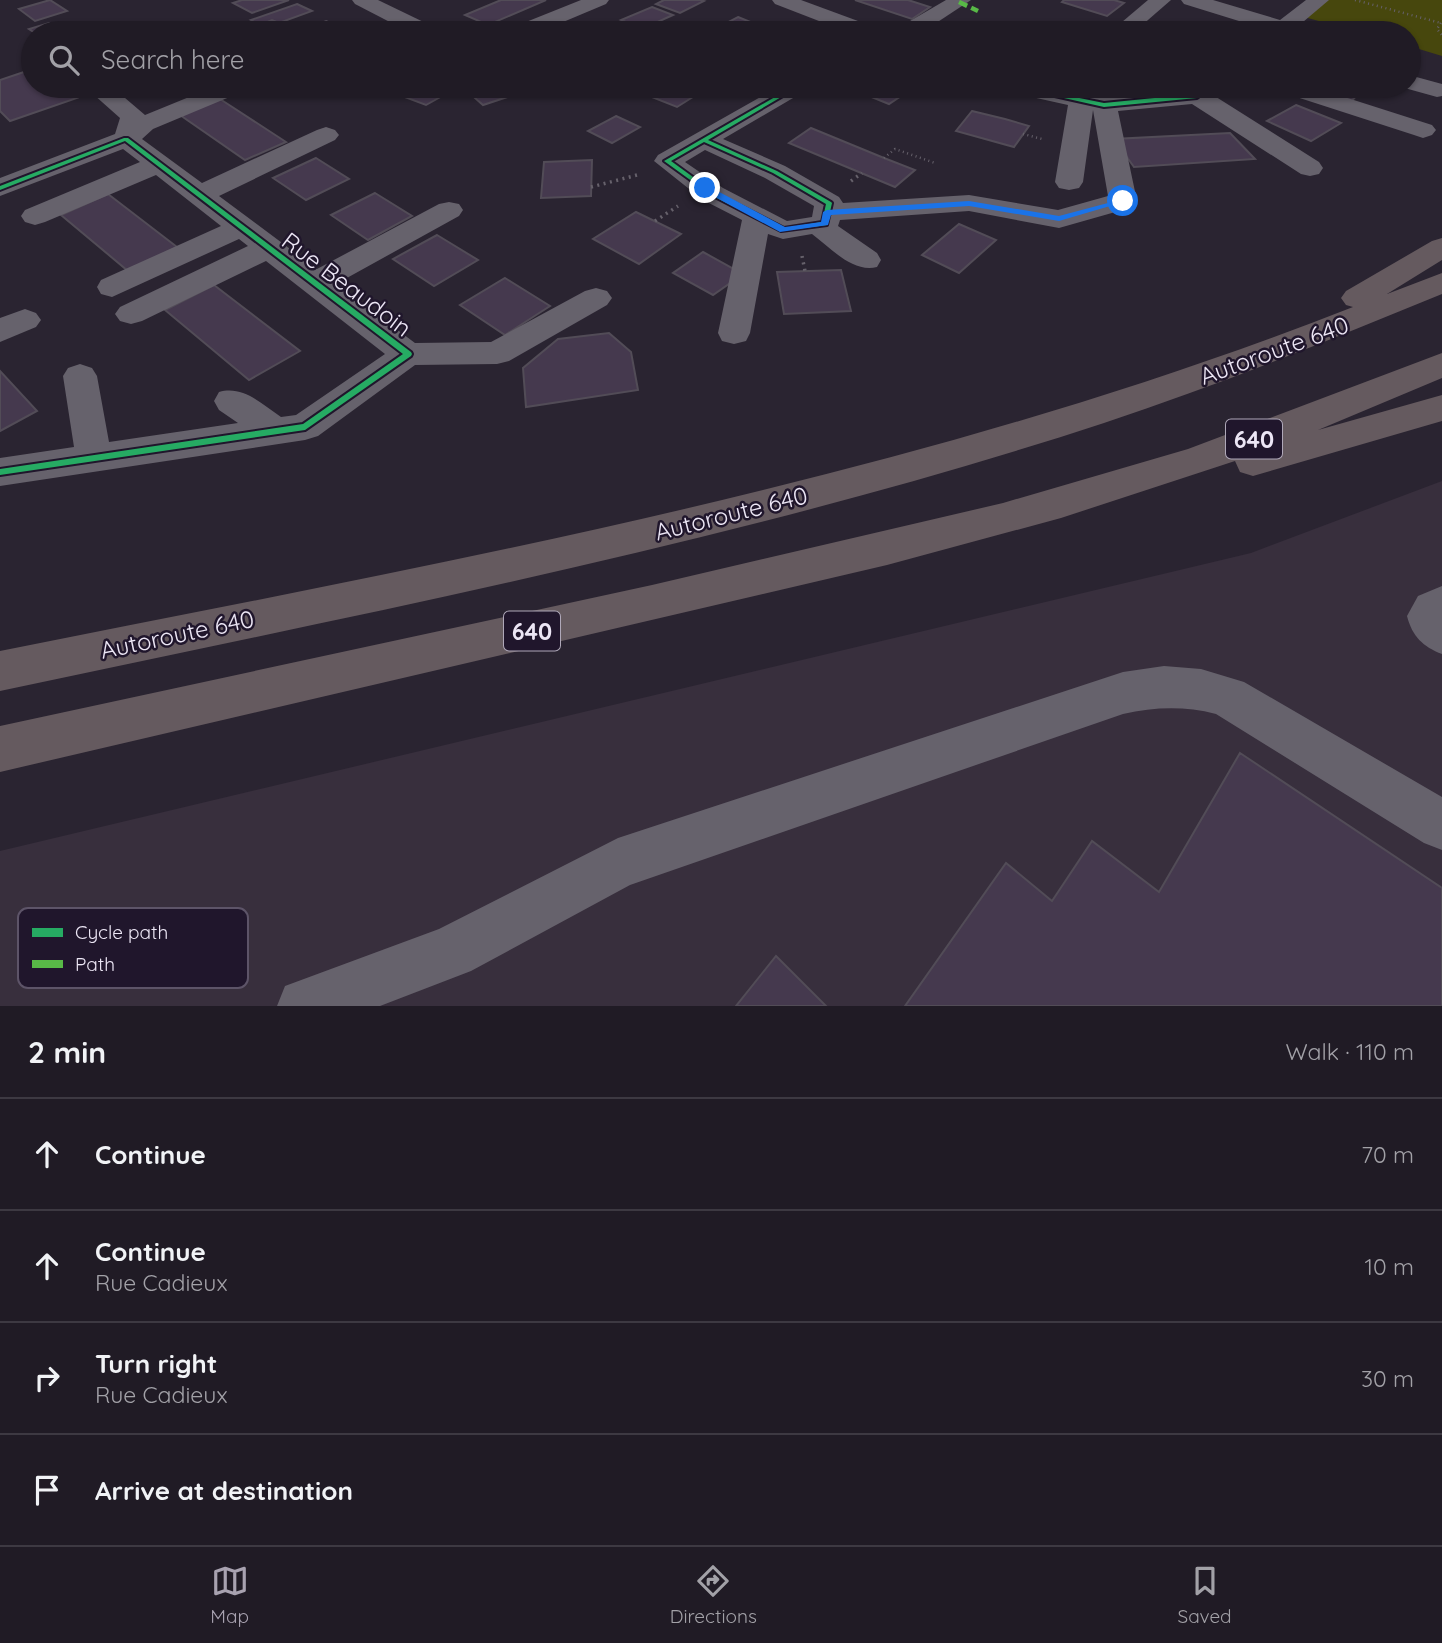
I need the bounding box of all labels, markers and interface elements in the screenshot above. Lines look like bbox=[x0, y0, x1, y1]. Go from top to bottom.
search box bbox=[21, 21, 1421, 98]
icon: search bbox=[45, 41, 83, 79]
text: Search here bbox=[101, 43, 245, 76]
route end bbox=[689, 172, 720, 203]
route start bbox=[1107, 185, 1138, 216]
street label: Rue Beaudoin bbox=[276, 225, 418, 343]
street label: Autoroute 640 bbox=[1195, 309, 1353, 391]
road number: 640 bbox=[1226, 420, 1282, 458]
street label: Autoroute 640 bbox=[651, 479, 811, 547]
street label: Autoroute 640 bbox=[97, 603, 257, 665]
road number: 640 bbox=[504, 611, 560, 650]
legend bbox=[18, 908, 248, 988]
text: Cycle path bbox=[75, 920, 168, 944]
text: Path bbox=[75, 952, 115, 976]
text: 2 min bbox=[28, 1033, 106, 1071]
text: Walk · 110 m bbox=[1285, 1037, 1414, 1066]
icon: ahead bbox=[28, 1135, 66, 1173]
text: Continue bbox=[95, 1138, 206, 1171]
text: 70 m bbox=[1361, 1140, 1414, 1169]
text: Continue bbox=[95, 1235, 206, 1268]
icon: ahead bbox=[28, 1247, 66, 1285]
text: 10 m bbox=[1365, 1252, 1414, 1281]
text: Rue Cadieux bbox=[95, 1268, 228, 1297]
text: Turn right bbox=[95, 1347, 217, 1380]
icon: right bbox=[28, 1359, 66, 1397]
text: 30 m bbox=[1361, 1364, 1414, 1393]
text: Rue Cadieux bbox=[95, 1380, 228, 1409]
icon: arrive bbox=[28, 1471, 66, 1509]
text: Arrive at destination bbox=[95, 1474, 353, 1507]
tab: Map bbox=[210, 1562, 249, 1628]
tab: Directions bbox=[670, 1562, 757, 1628]
tab: Saved bbox=[1177, 1562, 1232, 1628]

